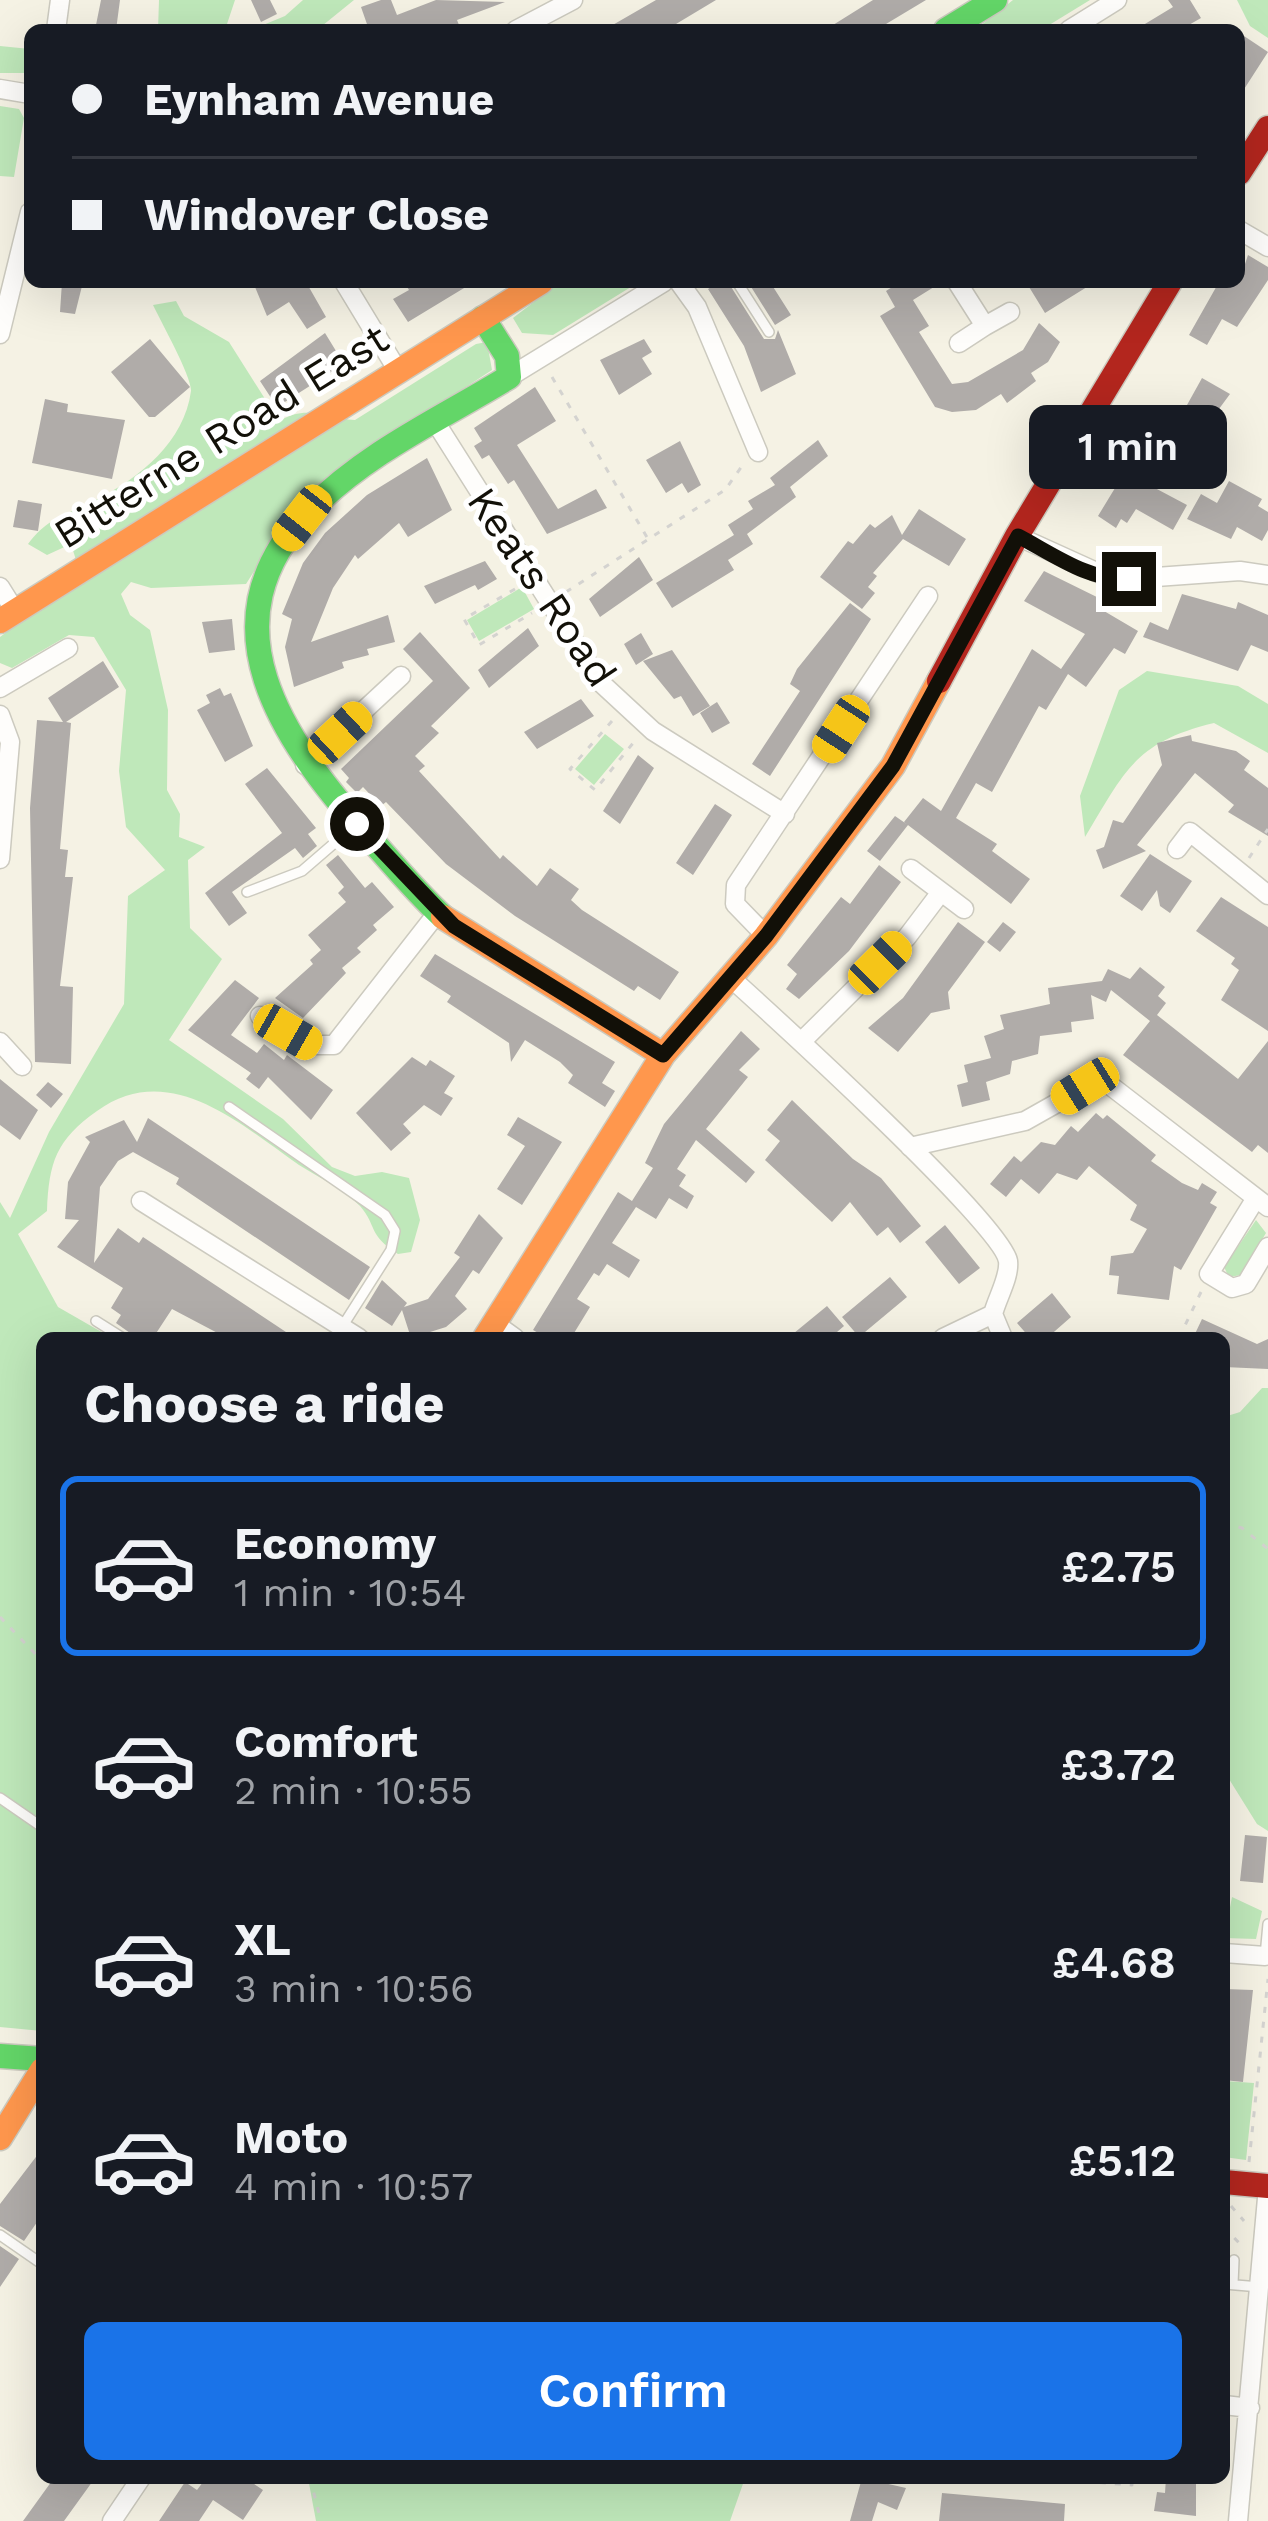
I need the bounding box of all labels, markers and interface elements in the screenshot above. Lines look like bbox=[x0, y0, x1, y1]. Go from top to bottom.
text: Eynham Avenue bbox=[144, 73, 494, 126]
text: Windover Close bbox=[144, 188, 489, 241]
street label: Bitterne Road East bbox=[45, 313, 397, 559]
callout: 1 min bbox=[1030, 405, 1228, 489]
text: 1 min bbox=[1078, 424, 1178, 469]
street label: Keats Road bbox=[458, 478, 626, 696]
car bbox=[266, 479, 338, 557]
route end bbox=[1102, 552, 1156, 606]
car bbox=[806, 689, 876, 769]
car bbox=[301, 695, 379, 771]
route start bbox=[330, 797, 384, 851]
car bbox=[842, 925, 918, 1001]
car bbox=[248, 998, 328, 1066]
car bbox=[1045, 1052, 1125, 1120]
text: Choose a ride bbox=[84, 1372, 445, 1435]
icon: car bbox=[90, 1512, 198, 1620]
text: Economy bbox=[234, 1517, 436, 1570]
text: £2.75 bbox=[1061, 1540, 1176, 1593]
text: 1 min · 10:54 bbox=[234, 1570, 466, 1615]
icon: car bbox=[90, 1710, 198, 1818]
text: Comfort bbox=[234, 1715, 418, 1768]
text: £3.72 bbox=[1060, 1738, 1176, 1791]
text: 2 min · 10:55 bbox=[234, 1768, 473, 1813]
icon: car bbox=[90, 1908, 198, 2016]
text: XL bbox=[234, 1913, 291, 1966]
text: £4.68 bbox=[1052, 1936, 1176, 1989]
text: 3 min · 10:56 bbox=[234, 1966, 474, 2011]
icon: car bbox=[90, 2106, 198, 2214]
text: Moto bbox=[234, 2111, 348, 2164]
text: £5.12 bbox=[1069, 2134, 1176, 2187]
text: 4 min · 10:57 bbox=[234, 2164, 473, 2209]
button: Confirm bbox=[84, 2322, 1182, 2460]

